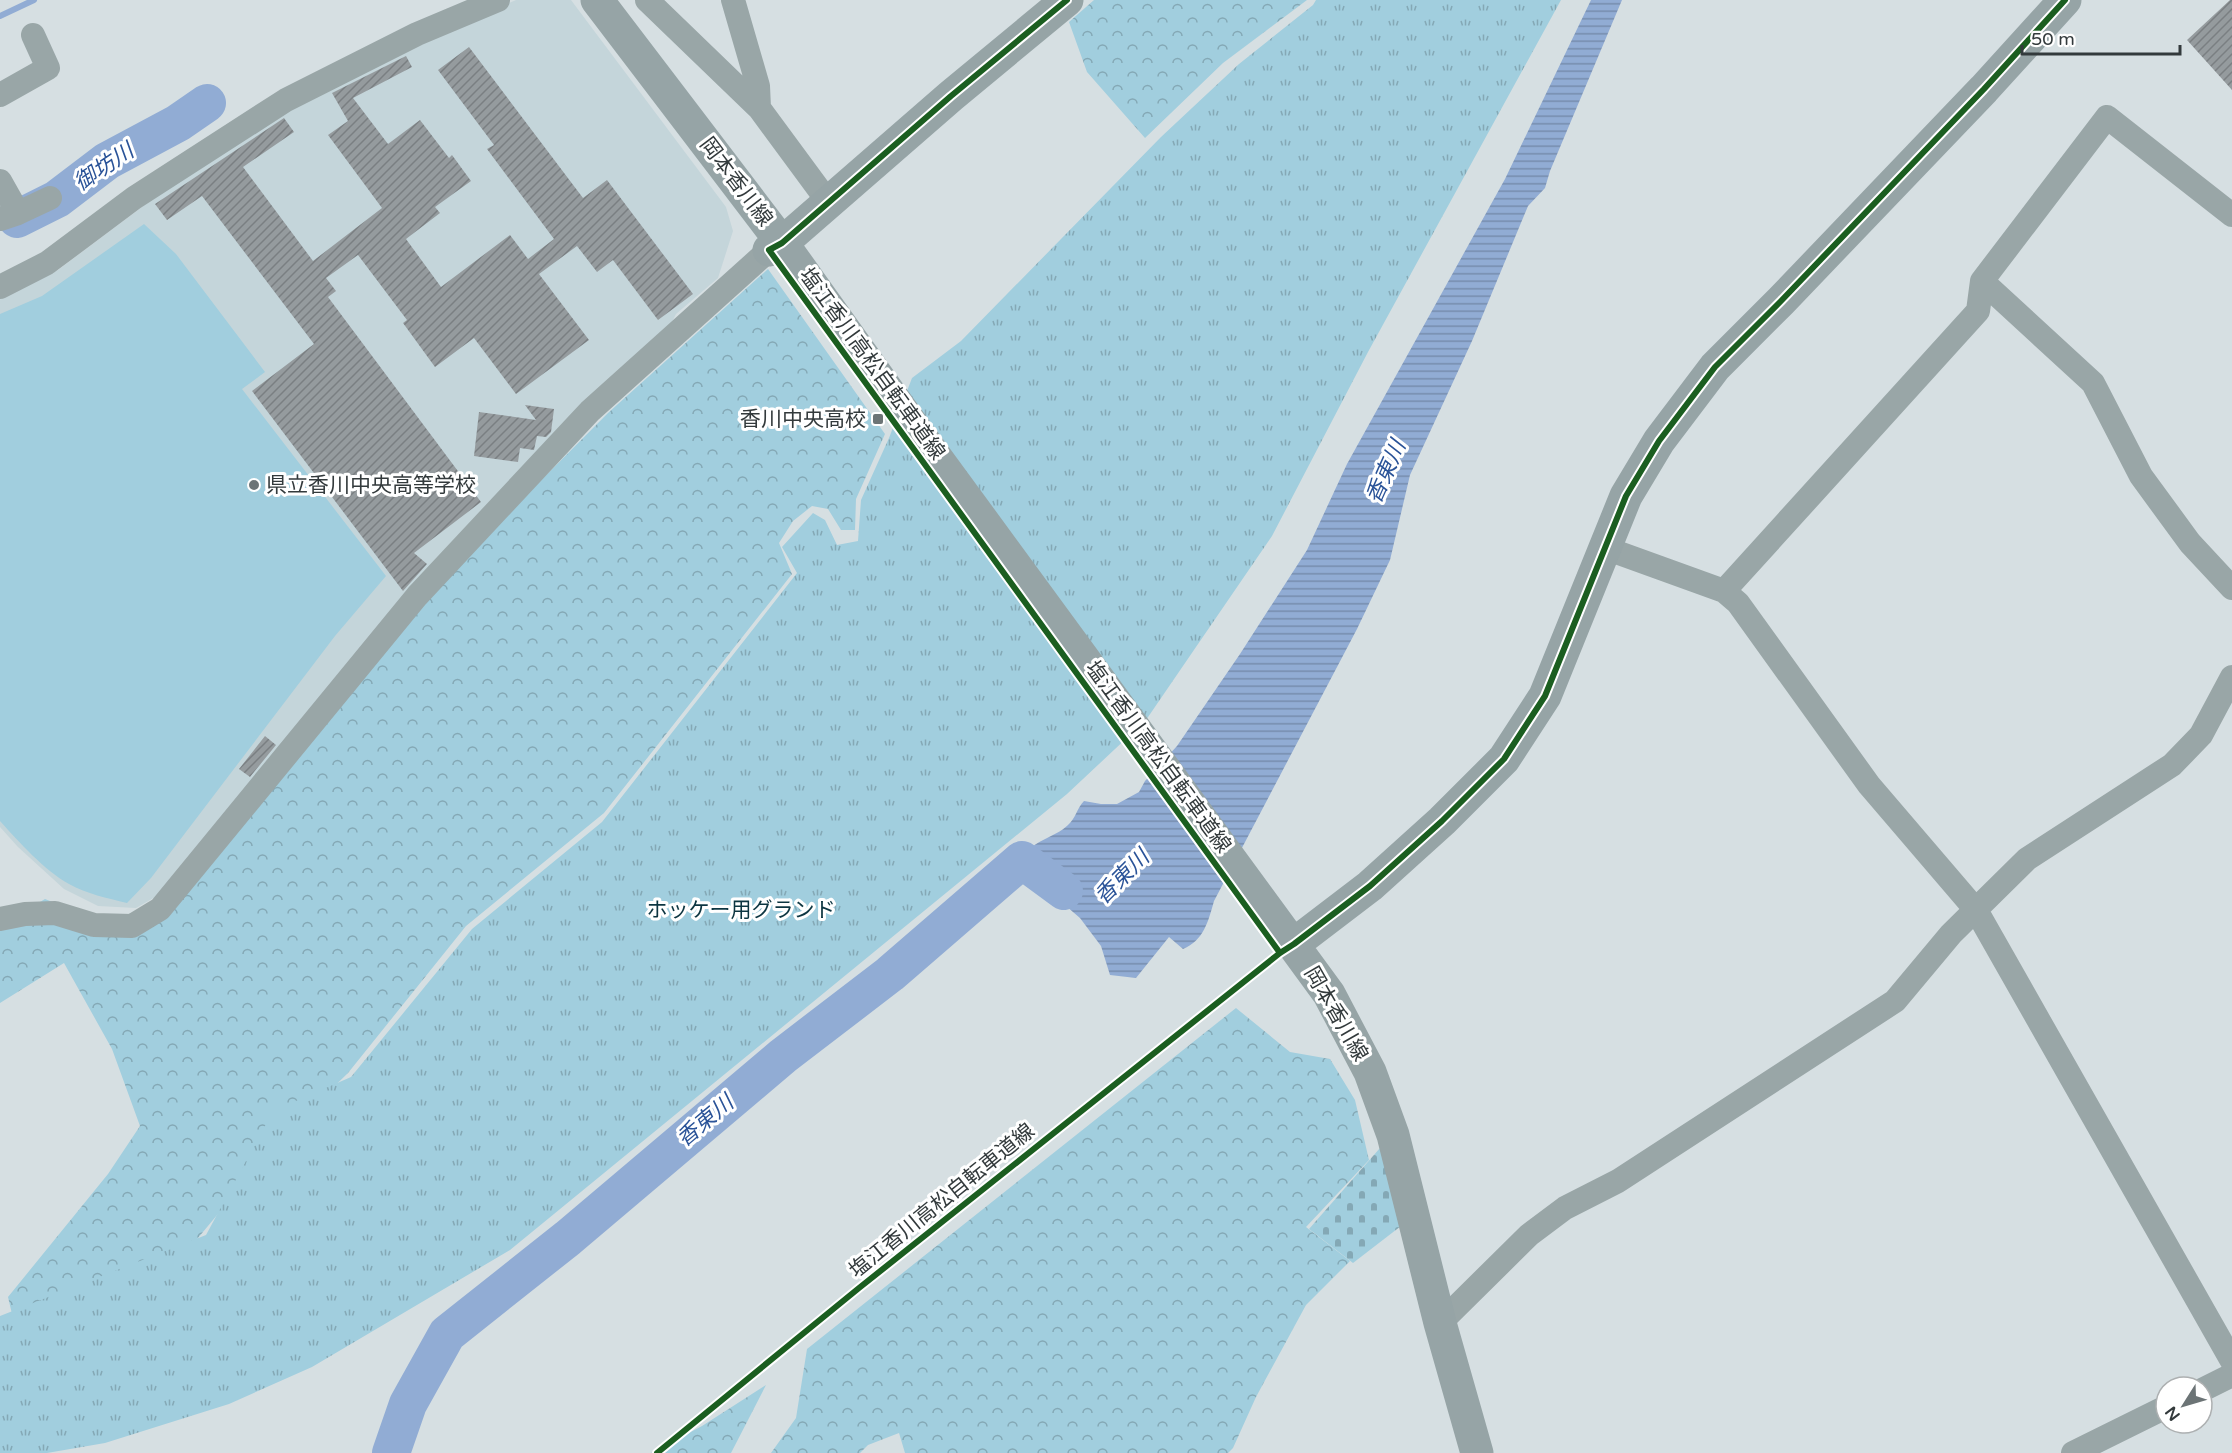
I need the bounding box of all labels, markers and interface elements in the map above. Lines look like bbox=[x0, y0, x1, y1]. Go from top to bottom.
scale bar bbox=[2022, 18, 2180, 56]
text: 50 m bbox=[2031, 28, 2075, 50]
street label: 岡本香川線 bbox=[694, 133, 778, 231]
water label: 御坊川 bbox=[69, 137, 140, 196]
street label: 塩江香川高松自転車道線 bbox=[794, 263, 950, 465]
place label: 香川中央高校 bbox=[740, 407, 866, 432]
marker: 香川中央高校 bbox=[871, 412, 885, 426]
water label: 香東川 bbox=[1361, 435, 1412, 507]
place label: 県立香川中央高等学校 bbox=[266, 473, 476, 498]
marker: 県立香川中央高等学校 bbox=[247, 478, 261, 492]
street label: 塩江香川高松自転車道線 bbox=[1080, 656, 1236, 858]
water label: 香東川 bbox=[1089, 843, 1156, 910]
park label: ホッケー用グランド bbox=[647, 898, 836, 923]
street label: 岡本香川線 bbox=[1299, 962, 1373, 1066]
water label: 香東川 bbox=[671, 1089, 740, 1152]
street label: 塩江香川高松自転車道線 bbox=[844, 1119, 1040, 1283]
north arrow bbox=[2154, 1375, 2214, 1435]
text: N bbox=[2161, 1402, 2185, 1425]

